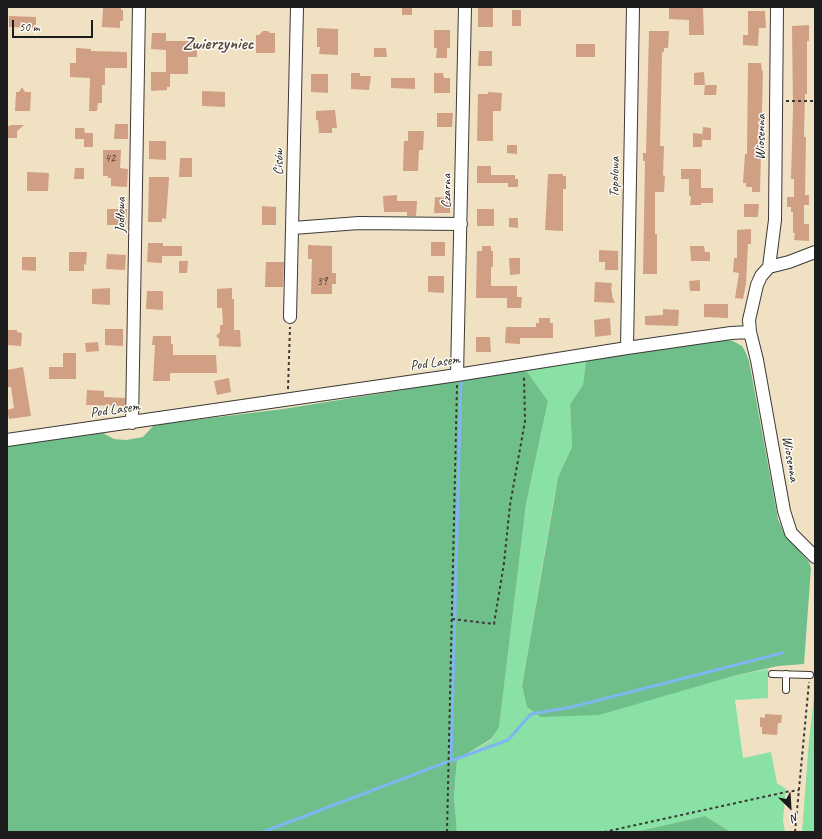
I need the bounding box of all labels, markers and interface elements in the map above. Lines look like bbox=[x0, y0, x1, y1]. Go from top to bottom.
scale bar bbox=[14, 12, 95, 38]
text: 50 m bbox=[19, 19, 39, 35]
district label: Zwierzyniec bbox=[183, 33, 253, 55]
street label: Wiosenna bbox=[752, 114, 770, 160]
street label: Cisów bbox=[270, 149, 288, 175]
house number: 42 bbox=[105, 152, 115, 166]
street label: Topolowa bbox=[606, 156, 624, 198]
street label: Czarna bbox=[438, 174, 456, 208]
street label: Jodłowa bbox=[112, 197, 130, 233]
house number: 39 bbox=[317, 275, 327, 289]
street label: Pod Lasem bbox=[409, 351, 461, 375]
street label: Pod Lasem bbox=[89, 398, 141, 422]
street label: Wiosenna bbox=[778, 435, 802, 483]
north arrow bbox=[770, 787, 810, 827]
text: N bbox=[789, 810, 801, 826]

